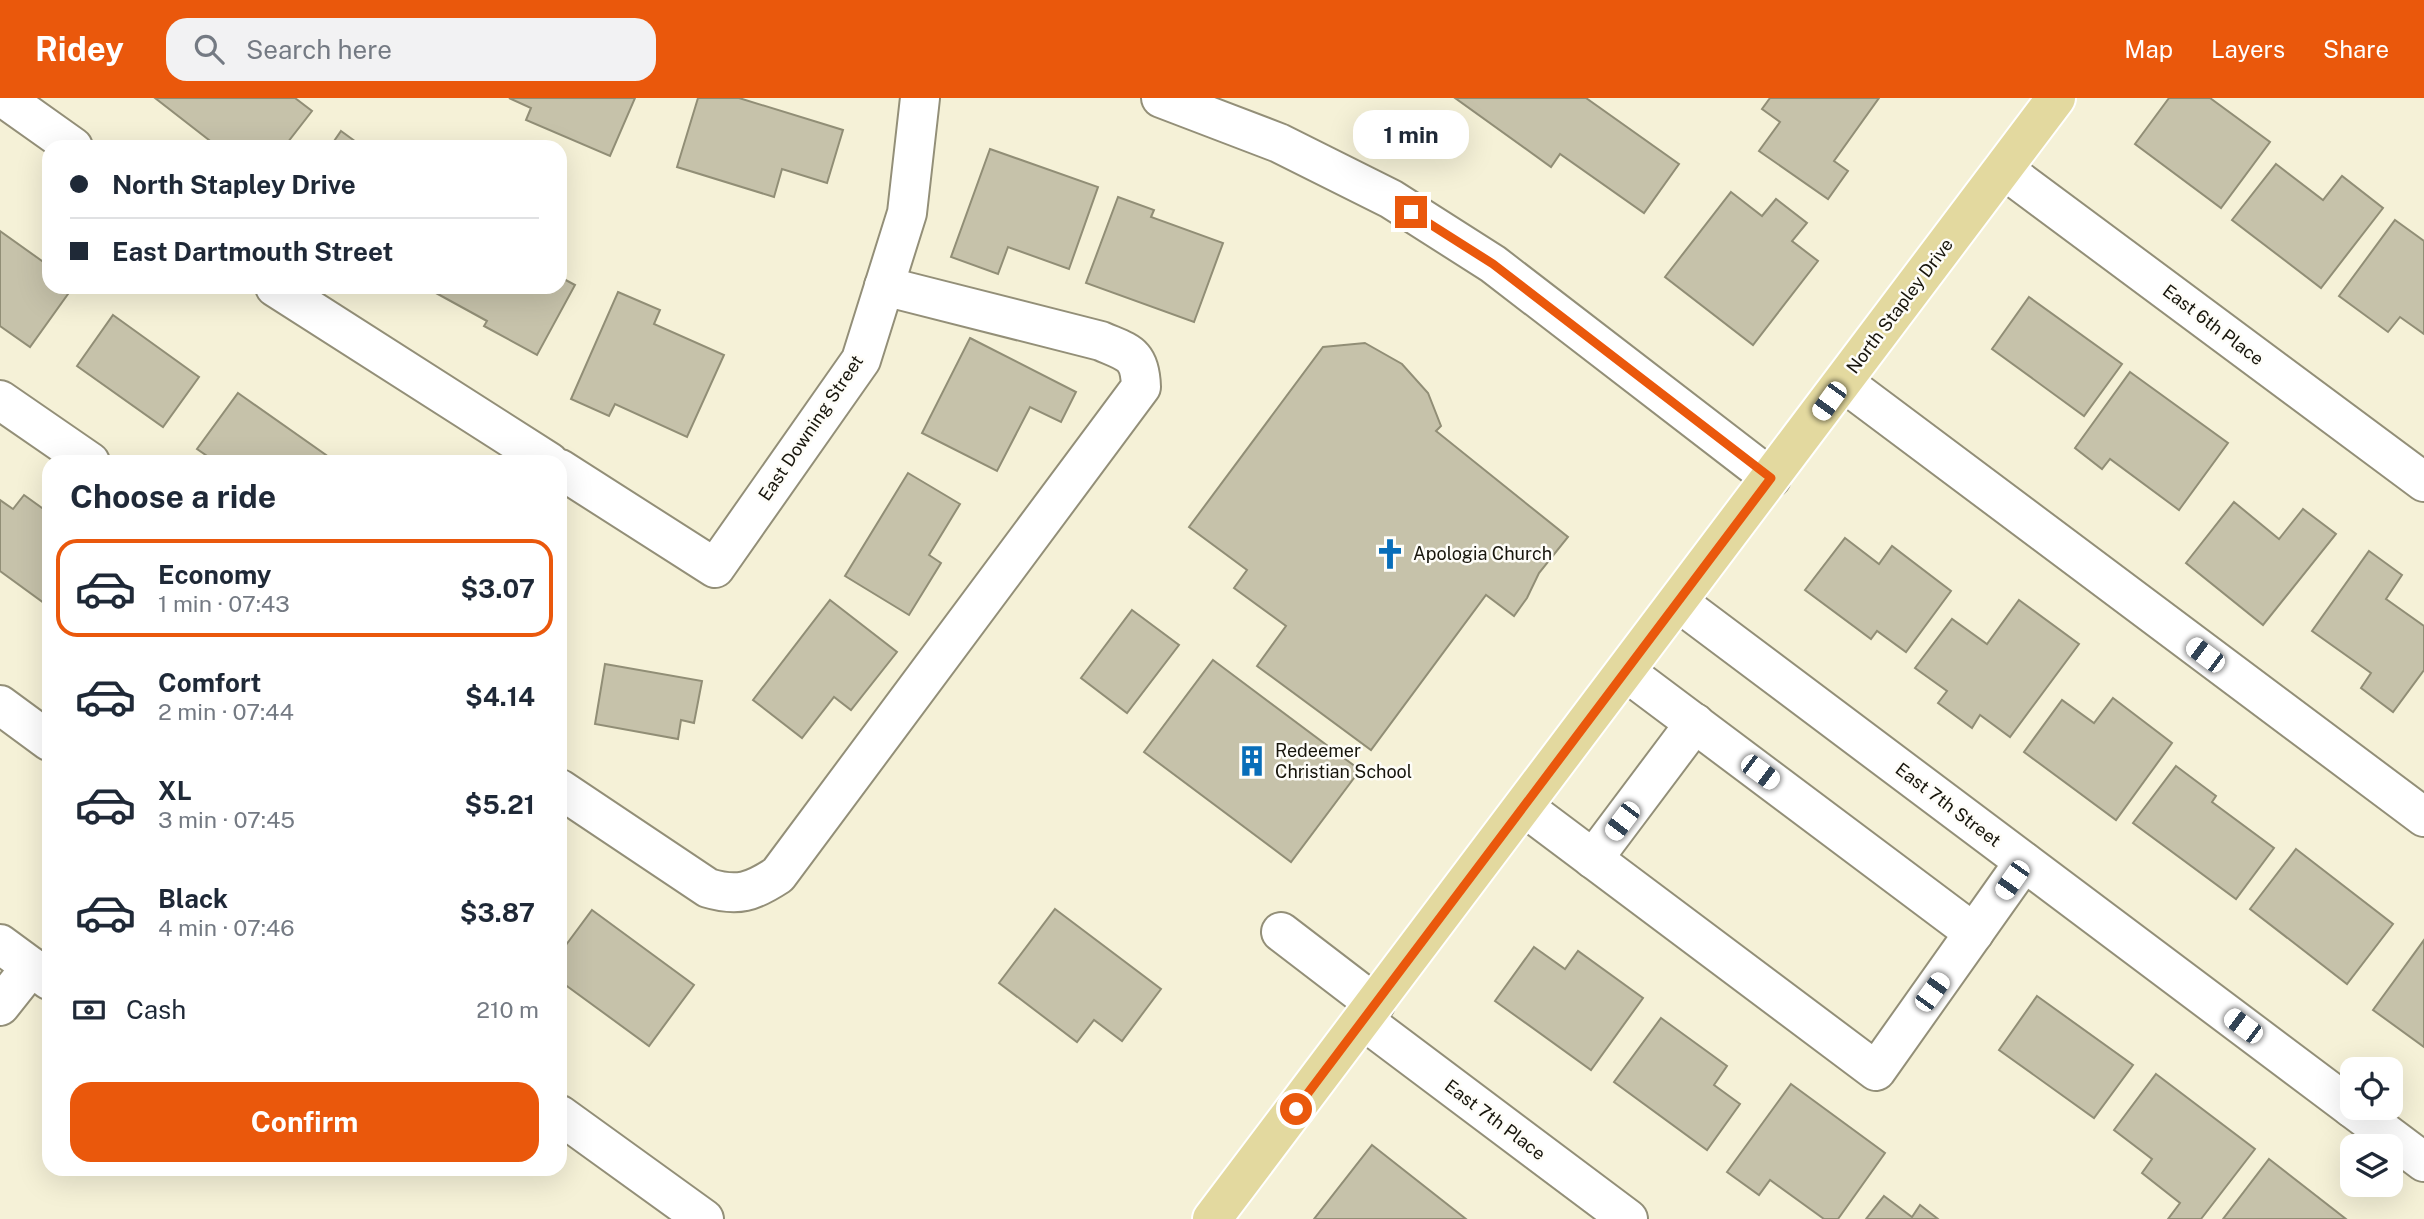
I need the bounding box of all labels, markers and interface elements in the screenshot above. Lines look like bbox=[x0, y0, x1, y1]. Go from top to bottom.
search box bbox=[166, 18, 656, 81]
text: Ridey bbox=[35, 30, 124, 68]
icon: search bbox=[190, 30, 228, 68]
text: Search here bbox=[246, 34, 392, 65]
text: Map bbox=[2124, 35, 2173, 63]
text: Layers bbox=[2211, 35, 2285, 63]
text: Share bbox=[2323, 35, 2389, 63]
callout: 1 min bbox=[1353, 110, 1469, 159]
text: 1 min bbox=[1383, 121, 1439, 148]
text: North Stapley Drive bbox=[112, 169, 356, 200]
route end bbox=[1395, 196, 1427, 228]
street label: North Stapley Drive bbox=[1842, 234, 1957, 377]
text: East Dartmouth Street bbox=[112, 236, 393, 267]
street label: East 6th Place bbox=[2159, 280, 2268, 369]
street label: East Downing Street bbox=[754, 351, 867, 505]
car bbox=[1809, 378, 1850, 424]
text: Choose a ride bbox=[70, 478, 276, 515]
church icon: Apologia Church bbox=[1373, 537, 1407, 571]
place label: Apologia Church bbox=[1413, 543, 1552, 564]
icon: car bbox=[74, 557, 137, 620]
text: Economy bbox=[158, 559, 271, 590]
text: $3.07 bbox=[460, 573, 535, 604]
text: 1 min · 07:43 bbox=[158, 590, 290, 617]
car bbox=[2182, 634, 2229, 676]
icon: car bbox=[74, 665, 137, 728]
text: Comfort bbox=[158, 667, 261, 698]
text: $4.14 bbox=[465, 681, 535, 712]
text: 2 min · 07:44 bbox=[158, 698, 294, 725]
place label: Redeemer Christian School bbox=[1275, 740, 1412, 782]
building icon: Redeemer Christian School bbox=[1235, 744, 1269, 778]
car bbox=[1737, 751, 1784, 793]
street label: East 7th Street bbox=[1892, 758, 2005, 851]
icon: car bbox=[74, 773, 137, 836]
text: XL bbox=[158, 775, 192, 806]
text: $5.21 bbox=[465, 789, 535, 820]
car bbox=[1601, 798, 1644, 844]
text: 3 min · 07:45 bbox=[158, 806, 295, 833]
car bbox=[1992, 857, 2033, 903]
icon: car bbox=[74, 881, 137, 944]
text: Black bbox=[158, 883, 228, 914]
text: $3.87 bbox=[460, 897, 535, 928]
text: 4 min · 07:46 bbox=[158, 914, 295, 941]
car bbox=[1912, 969, 1953, 1015]
icon: cash bbox=[70, 991, 108, 1029]
text: Cash bbox=[126, 994, 186, 1025]
text: 210 m bbox=[476, 996, 539, 1023]
car bbox=[2220, 1005, 2267, 1047]
map controls bbox=[2340, 1057, 2403, 1197]
button: locate bbox=[2340, 1057, 2403, 1120]
street label: East 7th Place bbox=[1441, 1075, 1550, 1164]
button: Confirm bbox=[70, 1082, 539, 1162]
route start bbox=[1280, 1093, 1312, 1125]
button: layers bbox=[2340, 1134, 2403, 1197]

